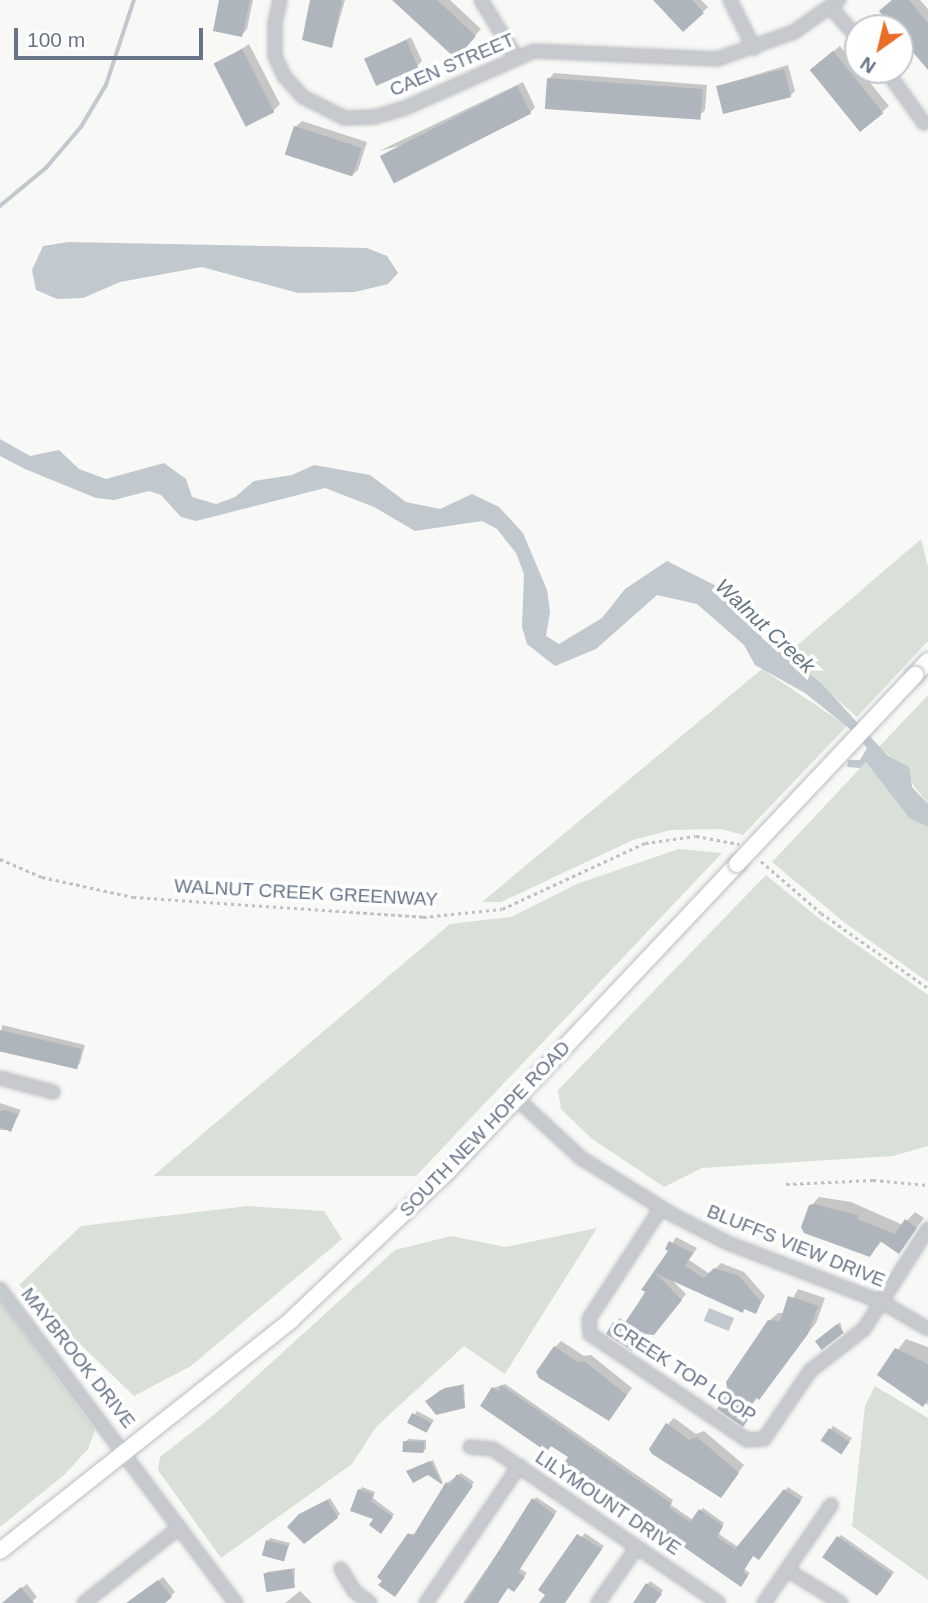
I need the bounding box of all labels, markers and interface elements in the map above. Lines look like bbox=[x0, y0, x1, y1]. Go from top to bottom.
scale bar bbox=[18, 14, 206, 58]
north arrow bbox=[844, 14, 914, 84]
text: 100 m bbox=[27, 28, 85, 51]
street label: CAEN STREET bbox=[386, 29, 518, 101]
text: N bbox=[857, 53, 880, 78]
water label: Walnut Creek bbox=[710, 574, 820, 678]
street label: WALNUT CREEK GREENWAY bbox=[173, 875, 439, 911]
street label: SOUTH NEW HOPE ROAD bbox=[395, 1036, 575, 1222]
street label: BLUFFS VIEW DRIVE bbox=[704, 1200, 888, 1292]
street label: MAYBROOK DRIVE bbox=[16, 1283, 140, 1433]
street label: CREEK TOP LOOP bbox=[608, 1317, 760, 1427]
street label: LILYMOUNT DRIVE bbox=[531, 1446, 685, 1560]

